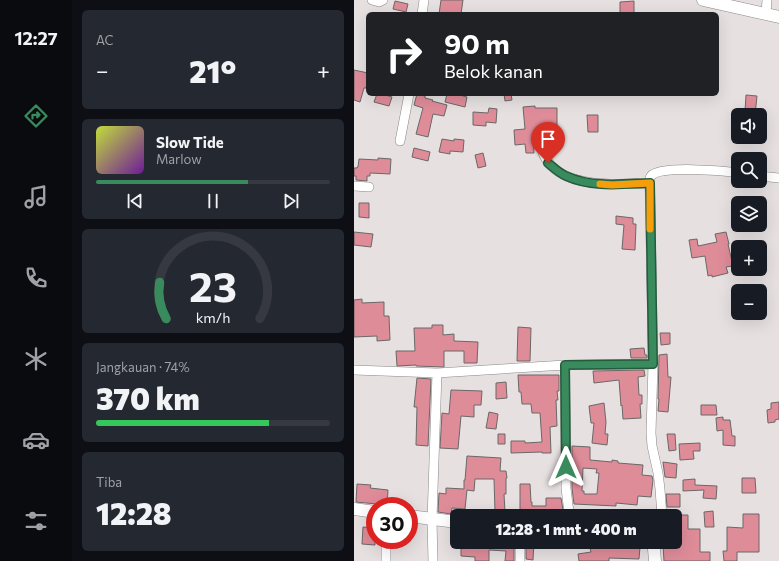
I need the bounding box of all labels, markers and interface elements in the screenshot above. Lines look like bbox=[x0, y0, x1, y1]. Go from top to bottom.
text: 90 m bbox=[444, 26, 510, 60]
text: 12:27 bbox=[14, 27, 58, 49]
icon: right bbox=[378, 28, 430, 80]
text: AC bbox=[96, 32, 114, 48]
text: 21° bbox=[189, 52, 236, 89]
text: − bbox=[96, 57, 109, 84]
text: + bbox=[317, 57, 330, 84]
text: Belok kanan bbox=[444, 60, 543, 82]
icon: directions bbox=[22, 102, 50, 130]
map controls bbox=[731, 108, 767, 320]
button: sound bbox=[731, 108, 767, 144]
pin bbox=[531, 122, 565, 163]
icon: arrive bbox=[537, 128, 559, 150]
text: Slow Tide bbox=[156, 133, 224, 151]
text: Marlow bbox=[156, 151, 202, 167]
button: search bbox=[731, 152, 767, 188]
icon: music bbox=[22, 183, 50, 211]
icon: previous bbox=[124, 190, 146, 212]
icon: pause bbox=[202, 190, 224, 212]
icon: next bbox=[280, 190, 302, 212]
button: layers bbox=[731, 196, 767, 232]
button: + bbox=[731, 240, 767, 276]
text: 23 bbox=[189, 259, 237, 310]
icon: phone bbox=[22, 264, 50, 292]
button: − bbox=[731, 284, 767, 320]
text: km/h bbox=[196, 307, 230, 325]
icon: climate bbox=[22, 345, 50, 373]
text: Jangkauan · 74% bbox=[96, 359, 190, 375]
text: 370 km bbox=[96, 379, 200, 416]
icon: car bbox=[22, 426, 50, 454]
position arrow bbox=[545, 446, 587, 488]
text: Tiba bbox=[96, 474, 122, 490]
text: 12:28 bbox=[96, 494, 172, 531]
speed limit sign: 30 bbox=[366, 497, 418, 549]
icon: filters bbox=[22, 507, 50, 535]
text: 12:28 · 1 mnt · 400 m bbox=[495, 520, 637, 538]

